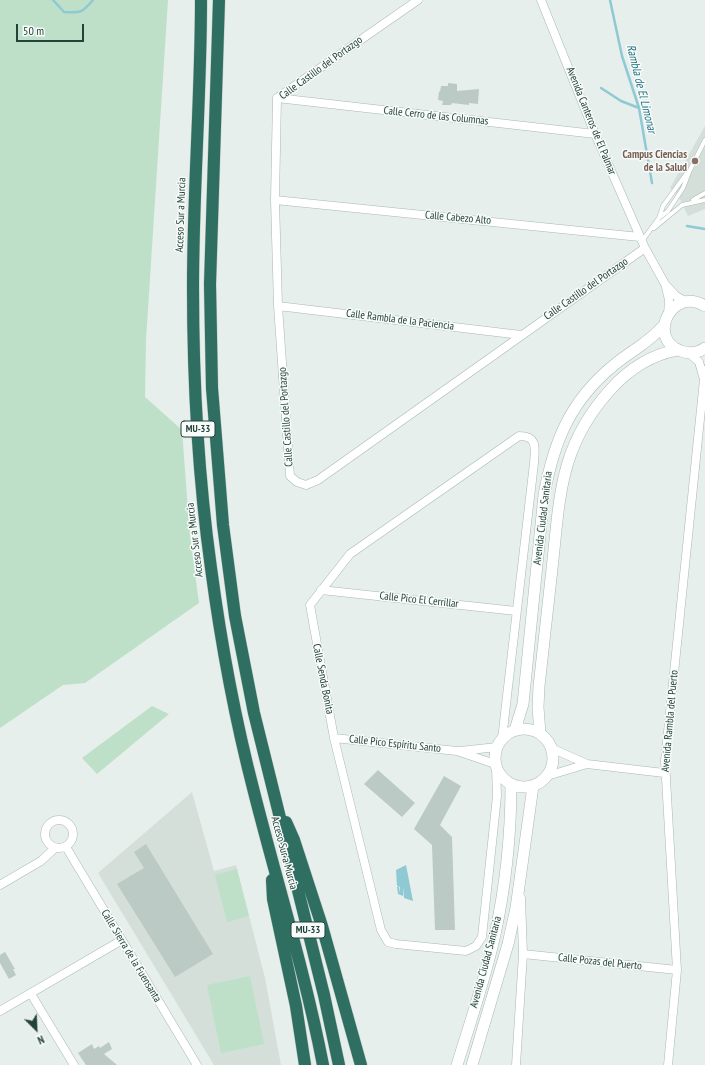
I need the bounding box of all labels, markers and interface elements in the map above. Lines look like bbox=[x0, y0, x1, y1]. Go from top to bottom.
scale bar bbox=[18, 16, 86, 42]
text: 50 m bbox=[23, 23, 44, 38]
street label: Calle Castillo del Portazgo bbox=[277, 33, 365, 103]
water label: Rambla de El Limonar bbox=[623, 43, 659, 135]
street label: Avenida Canteros de El Palmar bbox=[563, 65, 619, 177]
street label: Calle Cerro de las Columnas bbox=[383, 104, 489, 128]
place label: Campus Ciencias de la Salud bbox=[622, 148, 687, 174]
marker: Campus Ciencias de la Salud bbox=[690, 156, 700, 166]
street label: Acceso Sur a Murcia bbox=[173, 177, 189, 253]
street label: Calle Cabezo Alto bbox=[424, 209, 492, 227]
street label: Calle Castillo del Portazgo bbox=[541, 255, 631, 323]
street label: Calle Rambla de la Paciencia bbox=[345, 307, 455, 333]
street label: Calle Castillo del Portazgo bbox=[276, 367, 296, 467]
road number: MU-33 bbox=[181, 421, 215, 437]
street label: Avenida Ciudad Sanitaria bbox=[531, 470, 555, 566]
street label: Acceso Sur a Murcia bbox=[184, 502, 206, 578]
street label: Calle Pico El Cerrillar bbox=[379, 589, 459, 611]
street label: Calle Senda Bonita bbox=[310, 643, 336, 715]
street label: Avenida Rambla del Puerto bbox=[659, 669, 681, 773]
street label: Calle Pico Espíritu Santo bbox=[348, 733, 442, 755]
street label: Acceso Sur a Murcia bbox=[268, 815, 300, 891]
street label: Calle Sierra de la Fuensanta bbox=[98, 907, 164, 1005]
street label: Avenida Ciudad Sanitaria bbox=[467, 915, 505, 1009]
road number: MU-33 bbox=[291, 922, 325, 938]
street label: Calle Pozas del Puerto bbox=[557, 951, 643, 973]
north arrow bbox=[16, 1009, 56, 1049]
text: N bbox=[35, 1032, 46, 1048]

